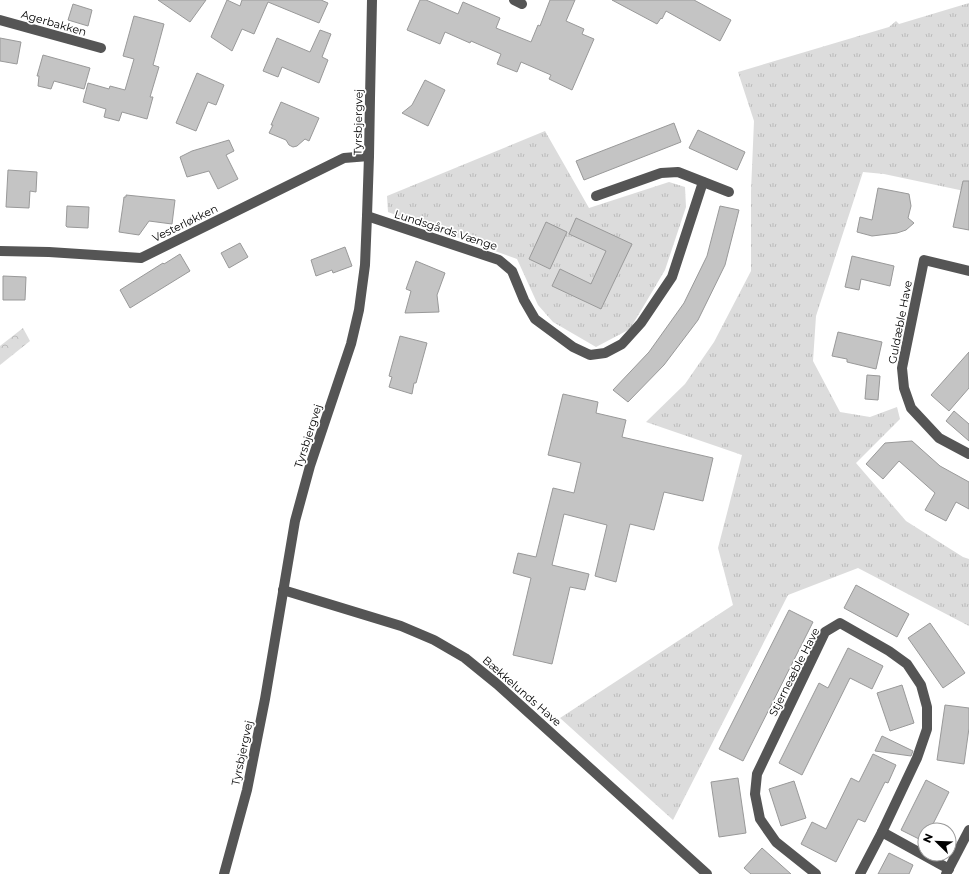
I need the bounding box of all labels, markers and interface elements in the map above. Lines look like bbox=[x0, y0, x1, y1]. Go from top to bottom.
street label: Agerbakken bbox=[20, 7, 88, 39]
street label: Tyrsbjergvej bbox=[350, 89, 366, 155]
street label: Vesterløkken bbox=[150, 201, 220, 245]
street label: Lundsgårds Vænge bbox=[393, 207, 500, 253]
street label: Guldæble Have bbox=[885, 279, 915, 365]
street label: Tyrsbjergvej bbox=[291, 402, 325, 470]
street label: Stjerneæble Have bbox=[766, 625, 823, 719]
street label: Bækkelunds Have bbox=[480, 653, 565, 729]
street label: Tyrsbjergvej bbox=[228, 719, 256, 787]
north arrow bbox=[917, 822, 957, 862]
text: N bbox=[920, 831, 936, 845]

